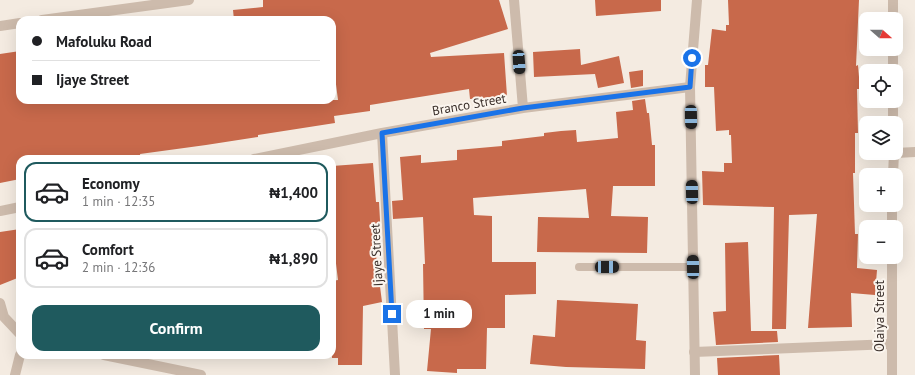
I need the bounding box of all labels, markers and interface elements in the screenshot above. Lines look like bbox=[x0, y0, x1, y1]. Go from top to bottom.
north arrow bbox=[859, 12, 903, 56]
map controls bbox=[859, 12, 903, 264]
text: Mafoluku Road bbox=[56, 32, 152, 51]
route start bbox=[683, 49, 701, 67]
car bbox=[512, 50, 526, 74]
button: locate bbox=[859, 64, 903, 108]
text: Ijaye Street bbox=[56, 70, 129, 89]
street label: Branco Street bbox=[431, 90, 508, 119]
car bbox=[685, 105, 697, 129]
button: layers bbox=[859, 116, 903, 160]
button: + bbox=[859, 168, 903, 212]
icon: car bbox=[34, 174, 70, 210]
text: Economy bbox=[82, 174, 140, 193]
car bbox=[686, 180, 698, 204]
text: ₦1,400 bbox=[269, 183, 318, 202]
text: 1 min · 12:35 bbox=[82, 193, 155, 210]
button: − bbox=[859, 220, 903, 264]
street label: Ijaye Street bbox=[366, 223, 387, 287]
icon: car bbox=[34, 240, 70, 276]
text: Comfort bbox=[82, 240, 134, 259]
text: ₦1,890 bbox=[269, 249, 318, 268]
car bbox=[687, 255, 699, 279]
text: 2 min · 12:36 bbox=[82, 259, 155, 276]
car bbox=[595, 261, 619, 273]
street label: Olaiya Street bbox=[871, 280, 888, 352]
callout: 1 min bbox=[406, 300, 472, 328]
button: Confirm bbox=[32, 305, 320, 351]
route end bbox=[383, 305, 401, 323]
text: 1 min bbox=[423, 305, 455, 322]

